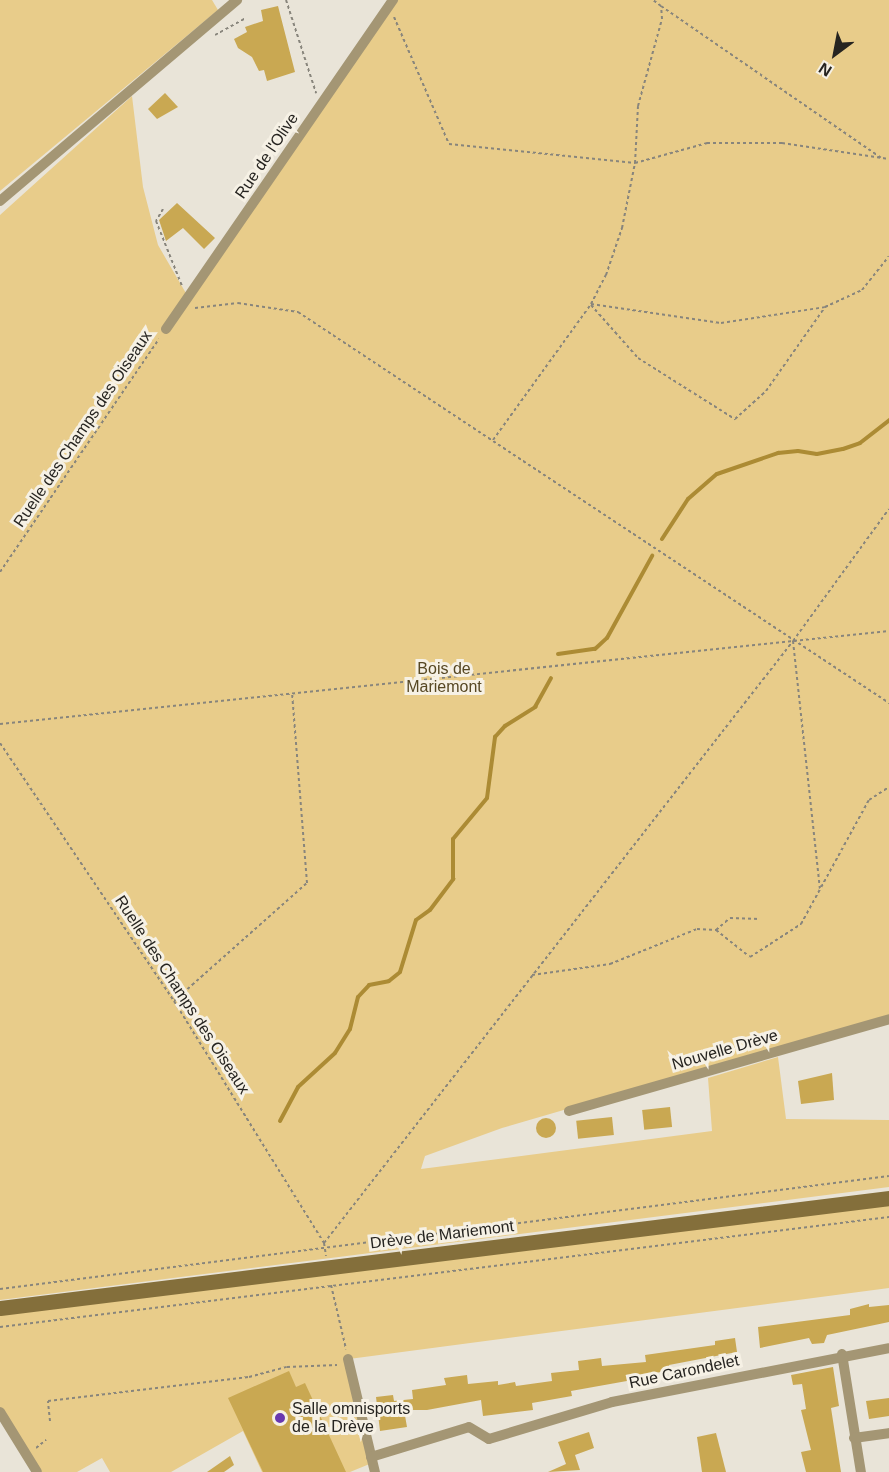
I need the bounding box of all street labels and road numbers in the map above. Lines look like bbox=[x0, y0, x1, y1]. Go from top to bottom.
street label: Rue de l'Olive bbox=[231, 110, 303, 202]
street label: Ruelle des Champs des Oiseaux bbox=[10, 327, 156, 531]
street label: Ruelle des Champs des Oiseaux bbox=[110, 892, 254, 1098]
street label: Nouvelle Drève bbox=[670, 1026, 780, 1074]
street label: Drève de Mariemont bbox=[369, 1217, 515, 1253]
street label: Rue Carondelet bbox=[627, 1351, 741, 1393]

